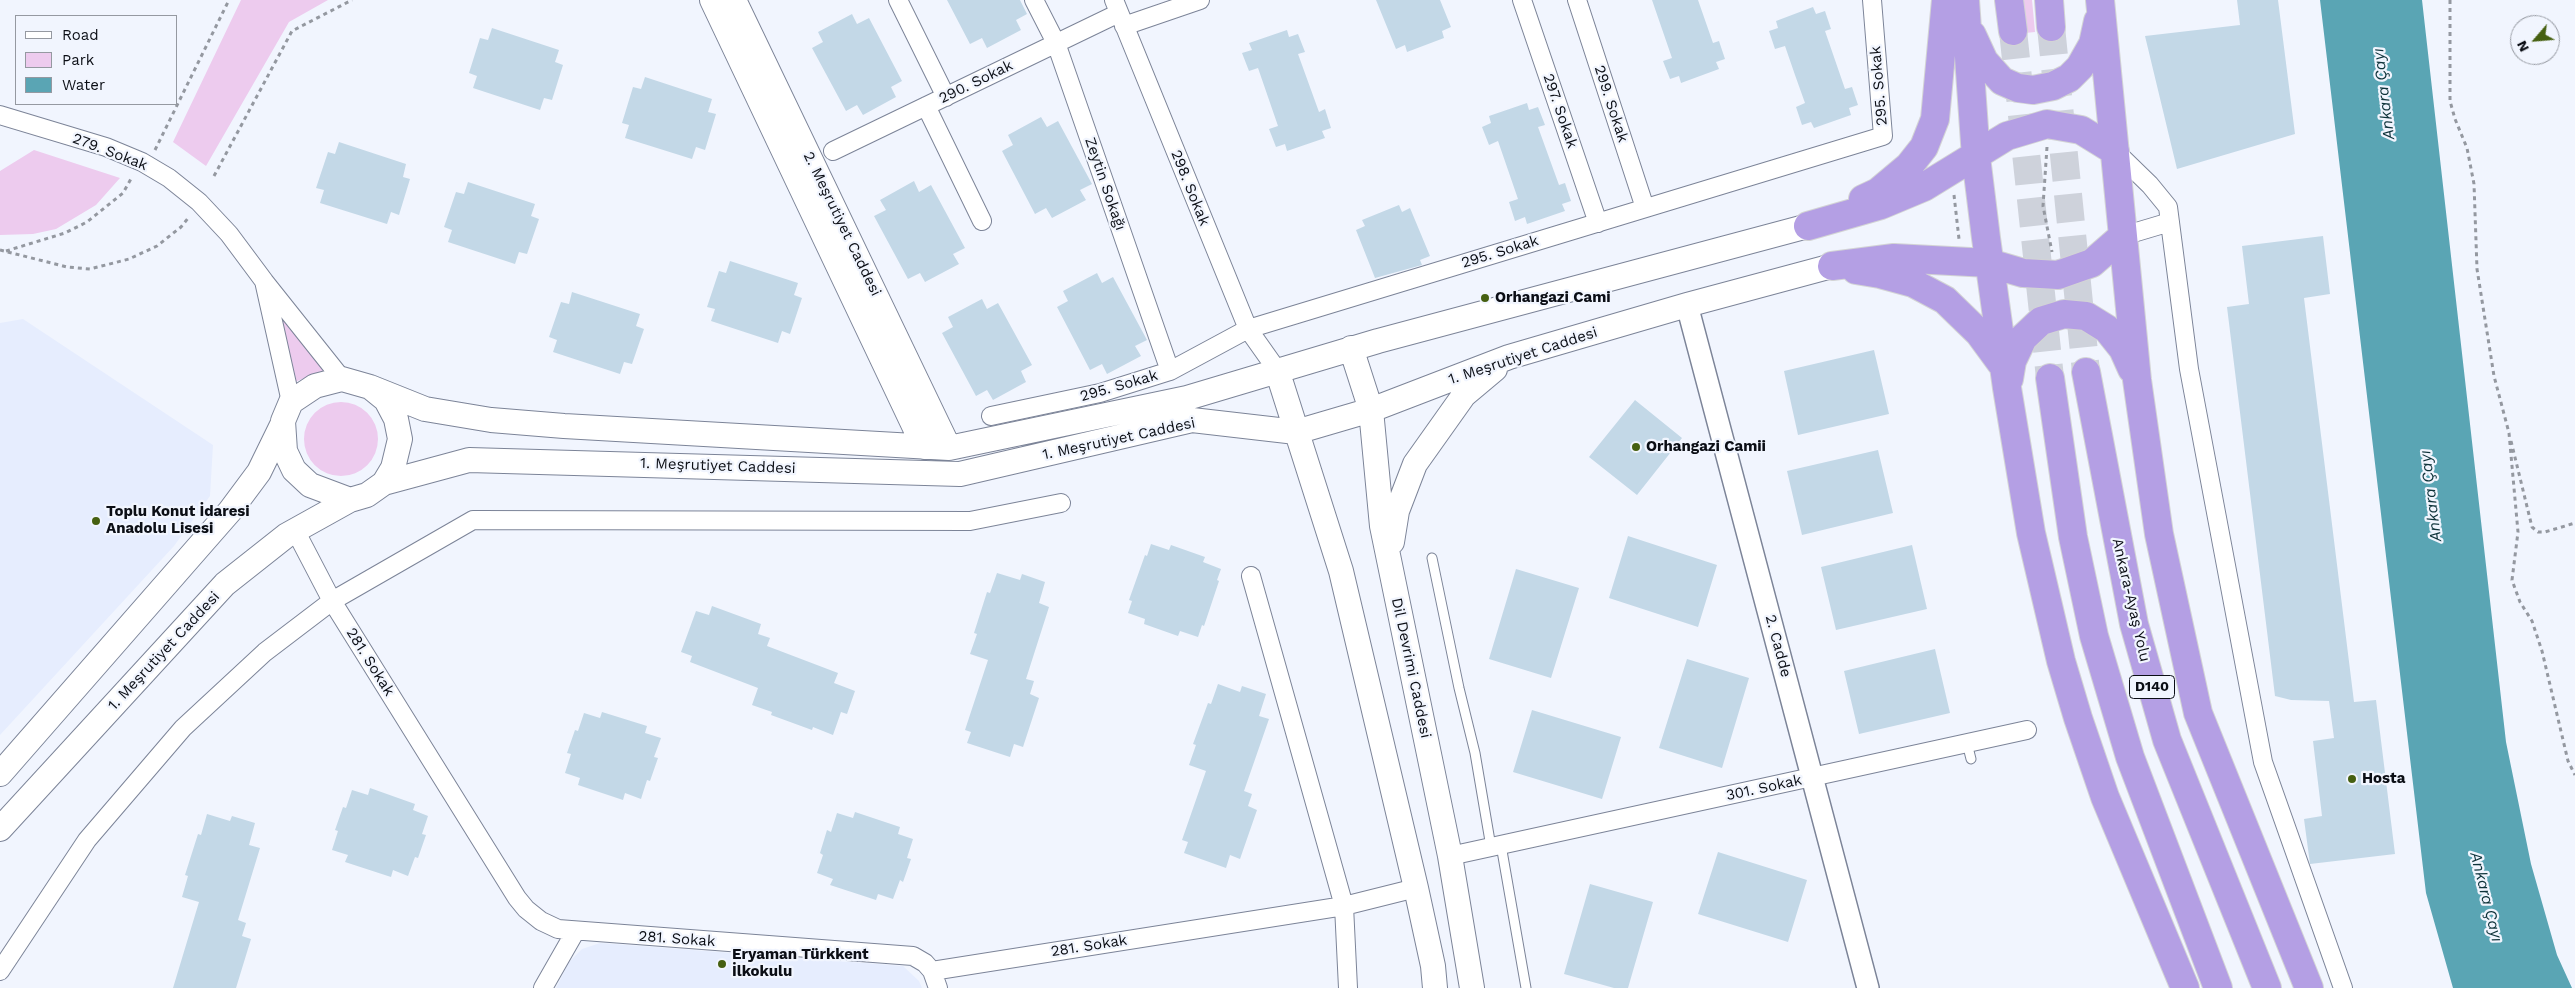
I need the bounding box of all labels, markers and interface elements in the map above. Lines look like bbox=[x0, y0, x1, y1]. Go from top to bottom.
legend bbox=[15, 15, 178, 105]
north arrow bbox=[2510, 15, 2560, 65]
text: Road bbox=[62, 26, 99, 44]
text: N bbox=[2513, 38, 2532, 55]
street label: 295. Sokak bbox=[1867, 45, 1891, 127]
water label: Ankara Çayı bbox=[2369, 47, 2399, 141]
text: Park bbox=[62, 51, 94, 69]
street label: 290. Sokak bbox=[936, 56, 1016, 108]
street label: 299. Sokak bbox=[1590, 63, 1632, 145]
street label: 297. Sokak bbox=[1539, 71, 1581, 151]
text: Water bbox=[62, 76, 105, 94]
street label: 279. Sokak bbox=[70, 129, 150, 175]
street label: Zeytin Sokağı bbox=[1081, 135, 1129, 233]
street label: 298. Sokak bbox=[1167, 147, 1213, 229]
street label: 2. Meşrutiyet Caddesi bbox=[799, 149, 885, 299]
street label: 295. Sokak bbox=[1459, 232, 1541, 272]
place label: Orhangazi Cami bbox=[1495, 289, 1611, 307]
marker: Orhangazi Cami bbox=[1479, 292, 1491, 304]
street label: 1. Meşrutiyet Caddesi bbox=[1446, 323, 1600, 389]
street label: 295. Sokak bbox=[1078, 366, 1160, 406]
street label: 1. Meşrutiyet Caddesi bbox=[1041, 414, 1197, 464]
place label: Orhangazi Camii bbox=[1646, 438, 1766, 456]
marker: Orhangazi Camii bbox=[1630, 441, 1642, 453]
water label: Ankara Çayı bbox=[2416, 449, 2446, 543]
street label: 1. Meşrutiyet Caddesi bbox=[640, 454, 796, 478]
place label: Toplu Konut İdaresi Anadolu Lisesi bbox=[106, 503, 250, 538]
marker: Toplu Konut İdaresi Anadolu Lisesi bbox=[90, 515, 102, 527]
street label: Ankara-Ayaş Yolu bbox=[2108, 537, 2154, 663]
street label: 1. Meşrutiyet Caddesi bbox=[104, 588, 224, 714]
street label: Dil Devrimi Caddesi bbox=[1387, 596, 1435, 740]
street label: 2. Cadde bbox=[1761, 613, 1795, 679]
street label: 281. Sokak bbox=[342, 625, 398, 699]
road number: D140 bbox=[2130, 676, 2174, 699]
place label: Hosta bbox=[2362, 770, 2405, 788]
street label: 301. Sokak bbox=[1724, 771, 1804, 805]
marker: Hosta bbox=[2346, 773, 2358, 785]
water label: Ankara Çayı bbox=[2466, 850, 2506, 944]
street label: 281. Sokak bbox=[638, 927, 716, 951]
street label: 281. Sokak bbox=[1050, 931, 1128, 961]
place label: Eryaman Türkkent İlkokulu bbox=[732, 946, 869, 981]
marker: Eryaman Türkkent İlkokulu bbox=[716, 958, 728, 970]

